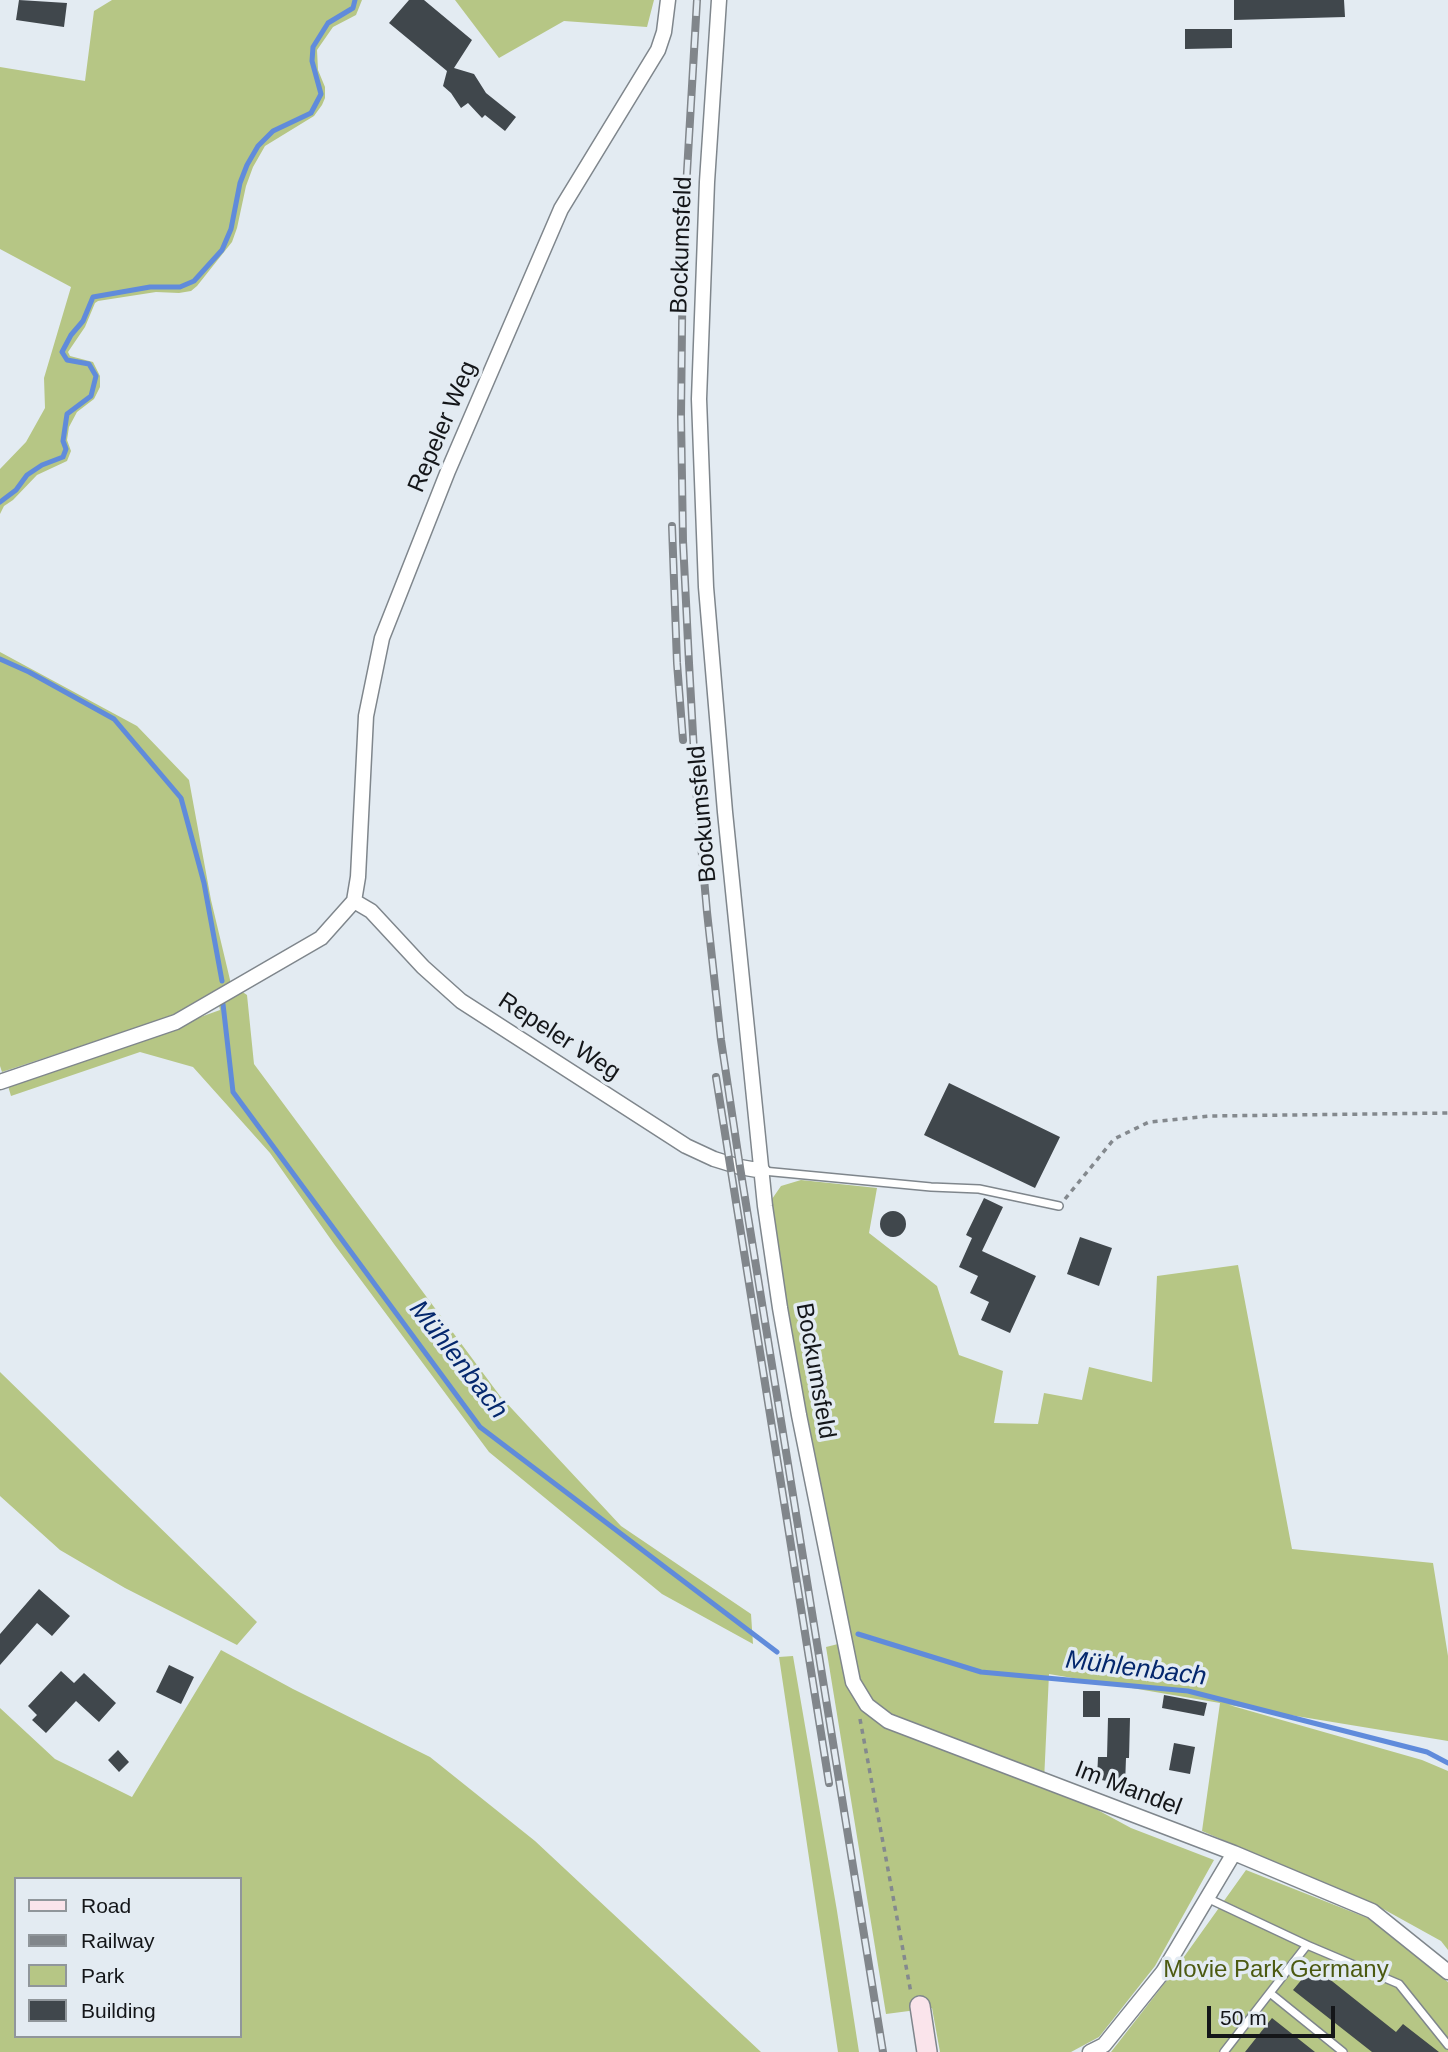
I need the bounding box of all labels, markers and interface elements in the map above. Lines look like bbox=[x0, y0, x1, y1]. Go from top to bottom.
street label: Bockumsfeld bbox=[665, 176, 699, 314]
street label: Repeler Weg bbox=[402, 357, 484, 497]
street label: Bockumsfeld bbox=[683, 744, 723, 884]
street label: Repeler Weg bbox=[493, 987, 625, 1087]
water label: Mühlenbach bbox=[402, 1295, 514, 1425]
street label: Bockumsfeld bbox=[789, 1301, 841, 1441]
water label: Mühlenbach bbox=[1064, 1645, 1208, 1693]
street label: Im Mandel bbox=[1071, 1755, 1185, 1823]
legend bbox=[14, 1877, 242, 2038]
text: Road bbox=[81, 1894, 131, 1917]
text: Railway bbox=[81, 1929, 155, 1952]
park label: Movie Park Germany bbox=[1163, 1956, 1389, 1984]
text: Park bbox=[81, 1964, 124, 1987]
scale bar bbox=[1210, 1993, 1338, 2037]
text: Building bbox=[81, 1999, 156, 2022]
text: 50 m bbox=[1220, 2006, 1267, 2029]

